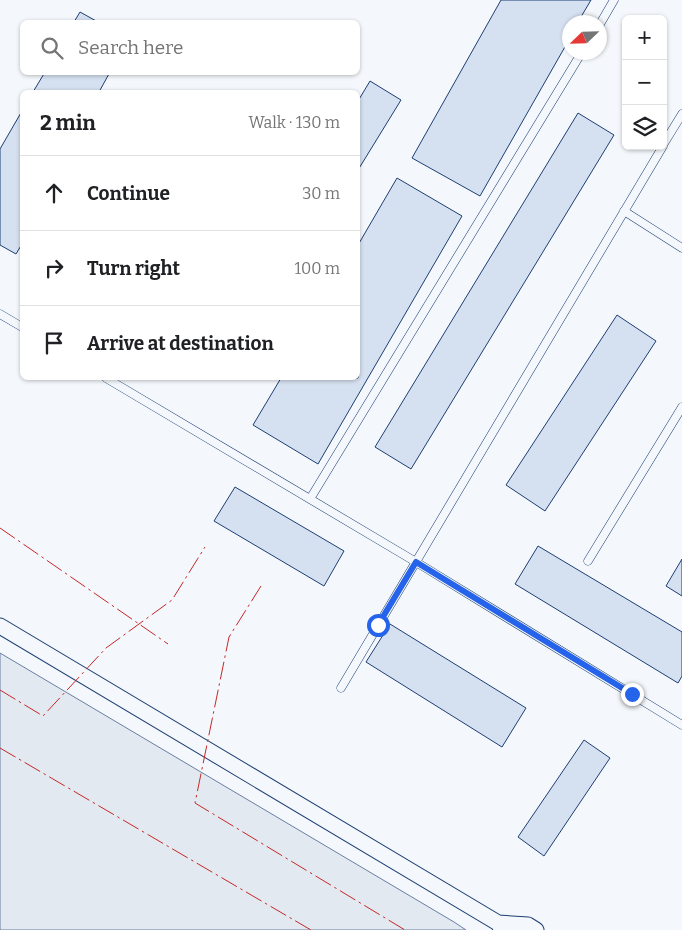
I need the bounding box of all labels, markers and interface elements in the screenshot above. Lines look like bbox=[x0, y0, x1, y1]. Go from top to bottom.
north arrow bbox=[562, 15, 607, 60]
map controls bbox=[622, 15, 667, 150]
button: + bbox=[622, 15, 667, 60]
search box bbox=[20, 20, 360, 75]
icon: search bbox=[38, 34, 66, 62]
text: Search here bbox=[78, 36, 183, 59]
button: − bbox=[622, 60, 667, 105]
button: layers bbox=[622, 105, 667, 150]
text: 2 min bbox=[40, 110, 96, 136]
text: Walk · 130 m bbox=[248, 113, 340, 132]
icon: ahead bbox=[40, 179, 68, 207]
text: Continue bbox=[87, 182, 170, 205]
text: 30 m bbox=[302, 184, 340, 203]
icon: right bbox=[40, 254, 68, 282]
text: Turn right bbox=[87, 257, 180, 280]
text: 100 m bbox=[295, 259, 340, 278]
icon: arrive bbox=[40, 329, 68, 357]
text: Arrive at destination bbox=[87, 332, 274, 355]
route start bbox=[367, 614, 390, 637]
route end bbox=[621, 683, 644, 706]

